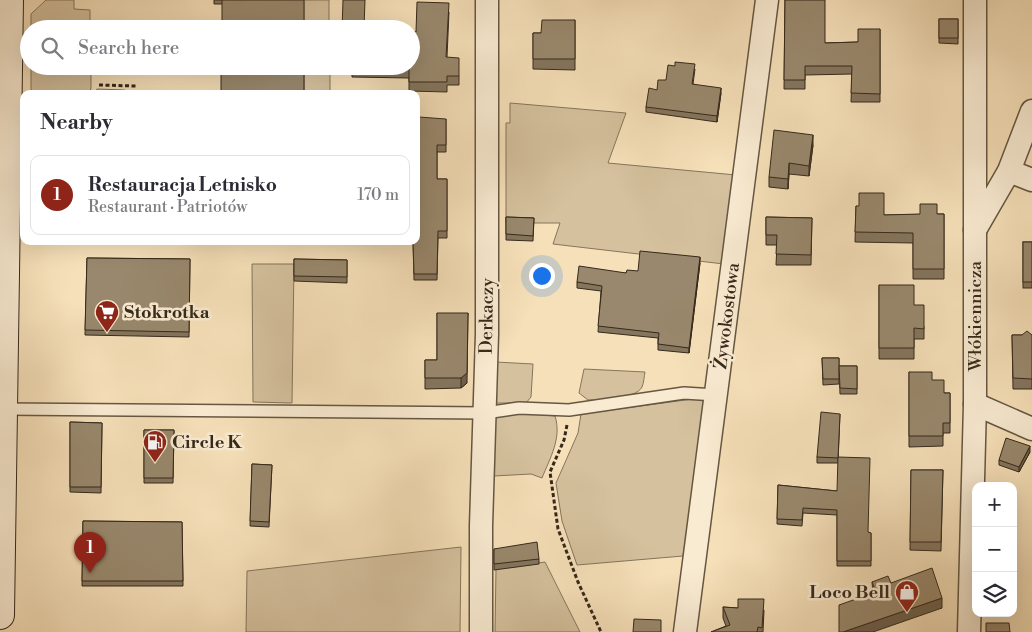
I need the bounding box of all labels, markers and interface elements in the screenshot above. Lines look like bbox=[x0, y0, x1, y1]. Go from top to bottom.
search box bbox=[20, 20, 420, 75]
icon: search bbox=[38, 34, 66, 62]
text: Search here bbox=[78, 36, 179, 60]
text: Nearby bbox=[40, 110, 113, 136]
text: Restauracja Letnisko bbox=[88, 173, 277, 197]
text: 1 bbox=[53, 185, 61, 205]
text: 170 m bbox=[357, 185, 399, 205]
text: Restaurant · Patriotów bbox=[88, 197, 247, 217]
street label: Włókiennicza bbox=[964, 260, 987, 372]
street label: Żywokostowa bbox=[709, 261, 745, 371]
your location bbox=[529, 263, 555, 289]
street label: Derkaczy bbox=[475, 277, 499, 354]
supermarket icon: Stokrotka bbox=[94, 299, 120, 333]
place label: Stokrotka bbox=[124, 301, 210, 324]
fuel station icon: Circle K bbox=[142, 429, 168, 463]
place label: Circle K bbox=[172, 431, 242, 454]
map controls bbox=[972, 482, 1017, 617]
button: + bbox=[972, 482, 1017, 527]
button: − bbox=[972, 527, 1017, 572]
pin: 1 bbox=[74, 532, 106, 573]
button: layers bbox=[972, 572, 1017, 617]
shop icon: Loco Bell bbox=[894, 579, 920, 613]
place label: Loco Bell bbox=[809, 581, 890, 604]

